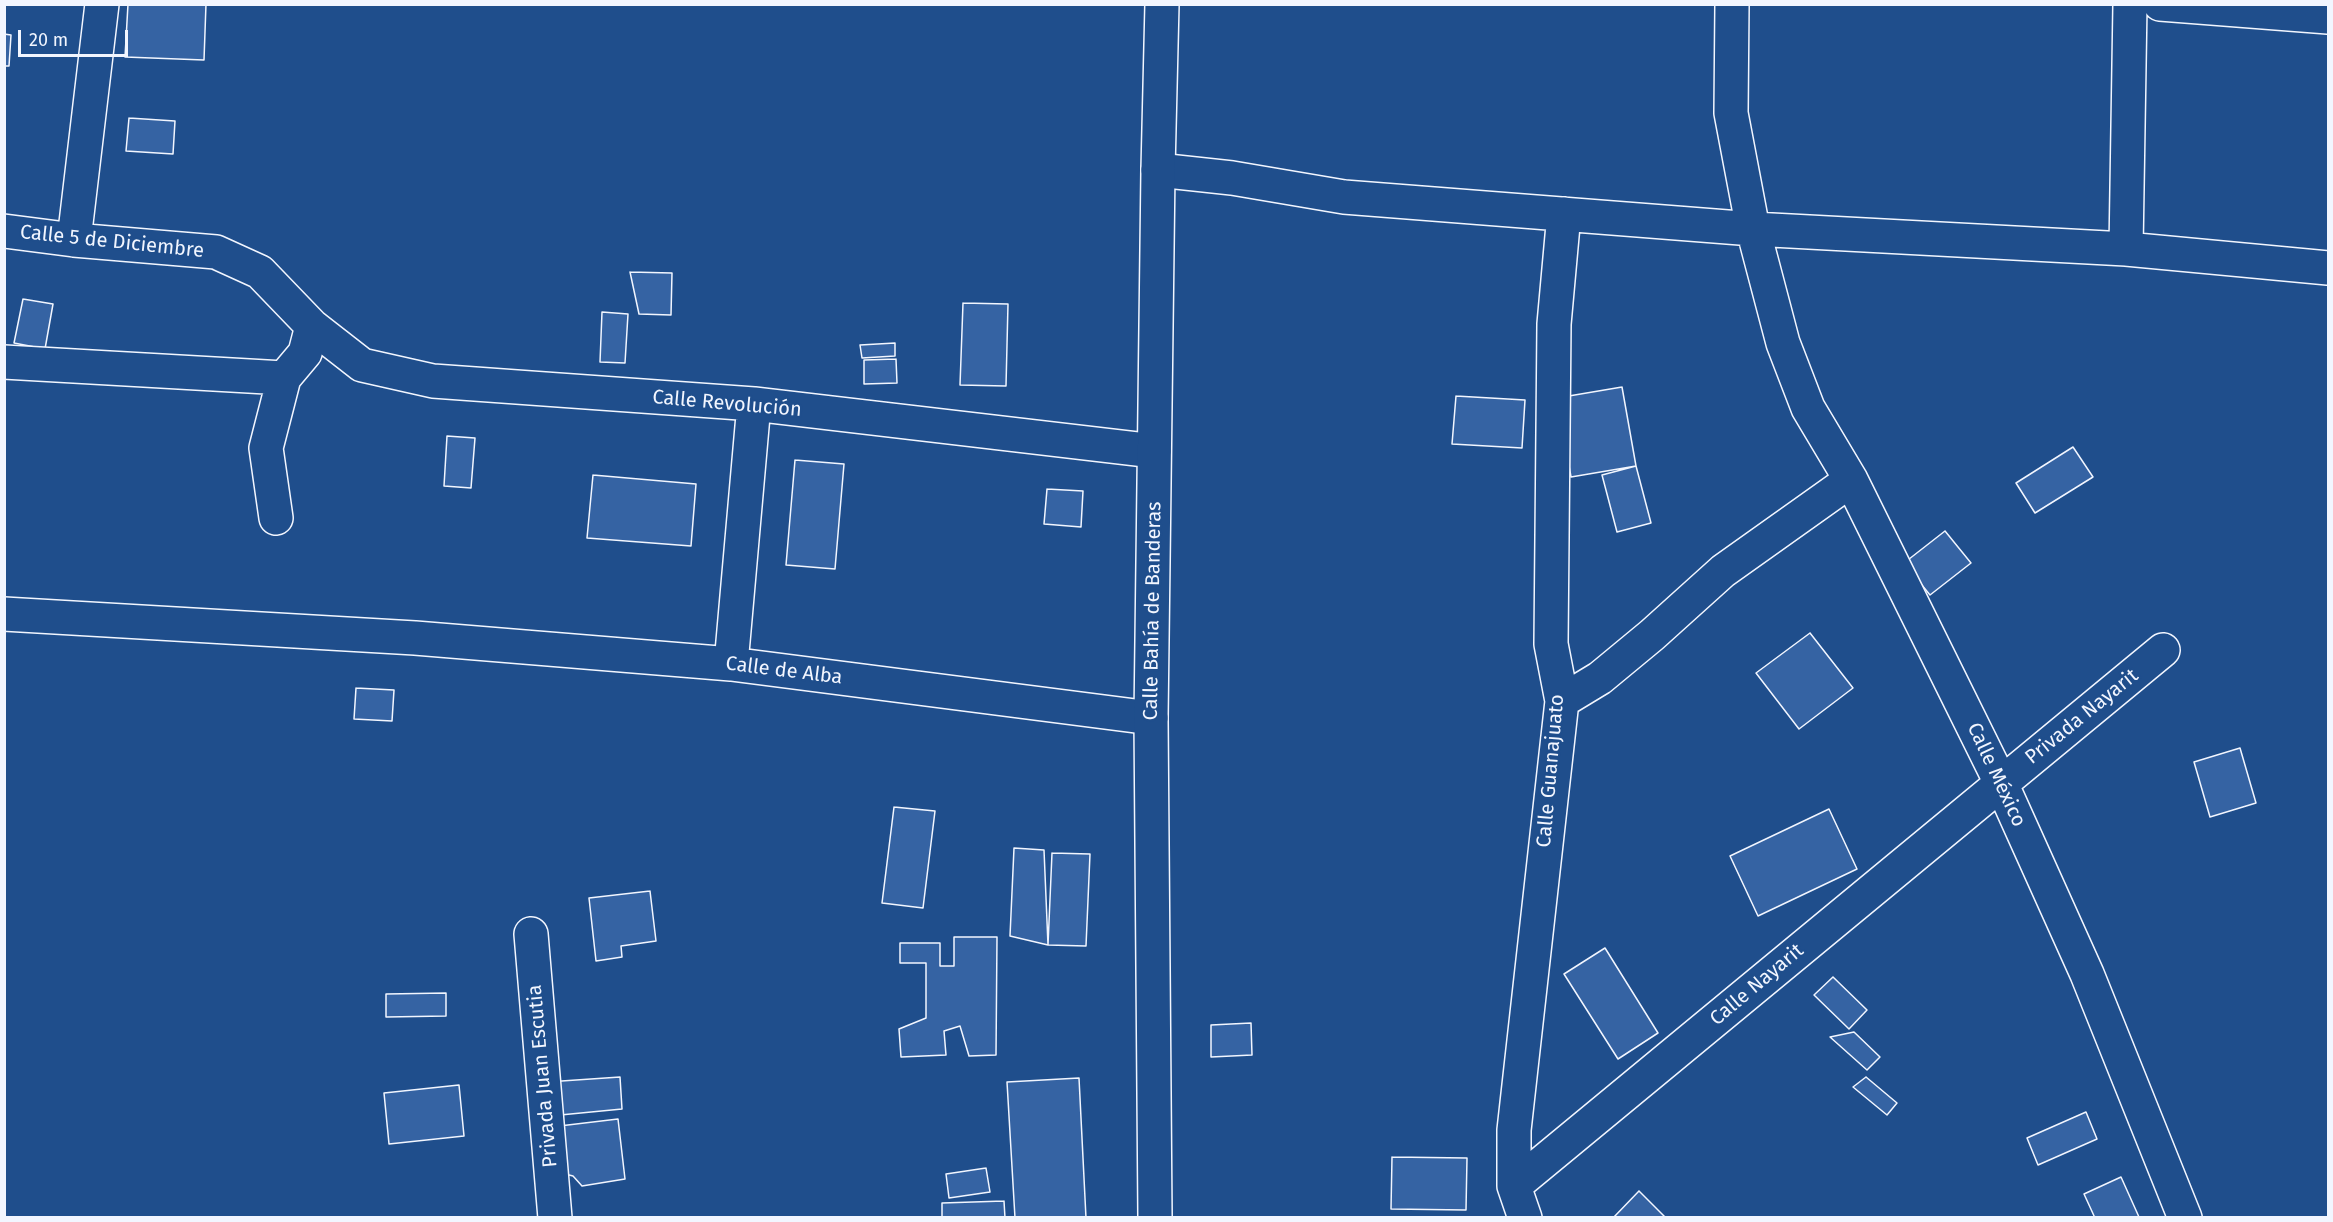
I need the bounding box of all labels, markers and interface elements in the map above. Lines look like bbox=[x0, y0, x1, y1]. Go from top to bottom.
scale bar bbox=[21, 18, 130, 56]
text: 20 m bbox=[29, 29, 68, 51]
street label: Calle 5 de Diciembre bbox=[19, 220, 205, 264]
street label: Calle Revolución bbox=[651, 386, 803, 422]
street label: Calle Bahía de Banderas bbox=[1139, 501, 1167, 721]
street label: Calle de Alba bbox=[724, 652, 844, 690]
street label: Privada Nayarit bbox=[2021, 664, 2143, 770]
street label: Calle Guanajuato bbox=[1532, 693, 1570, 849]
street label: Calle México bbox=[1961, 719, 2031, 831]
street label: Calle Nayarit bbox=[1705, 939, 1809, 1031]
street label: Privada Juan Escutia bbox=[523, 984, 563, 1168]

